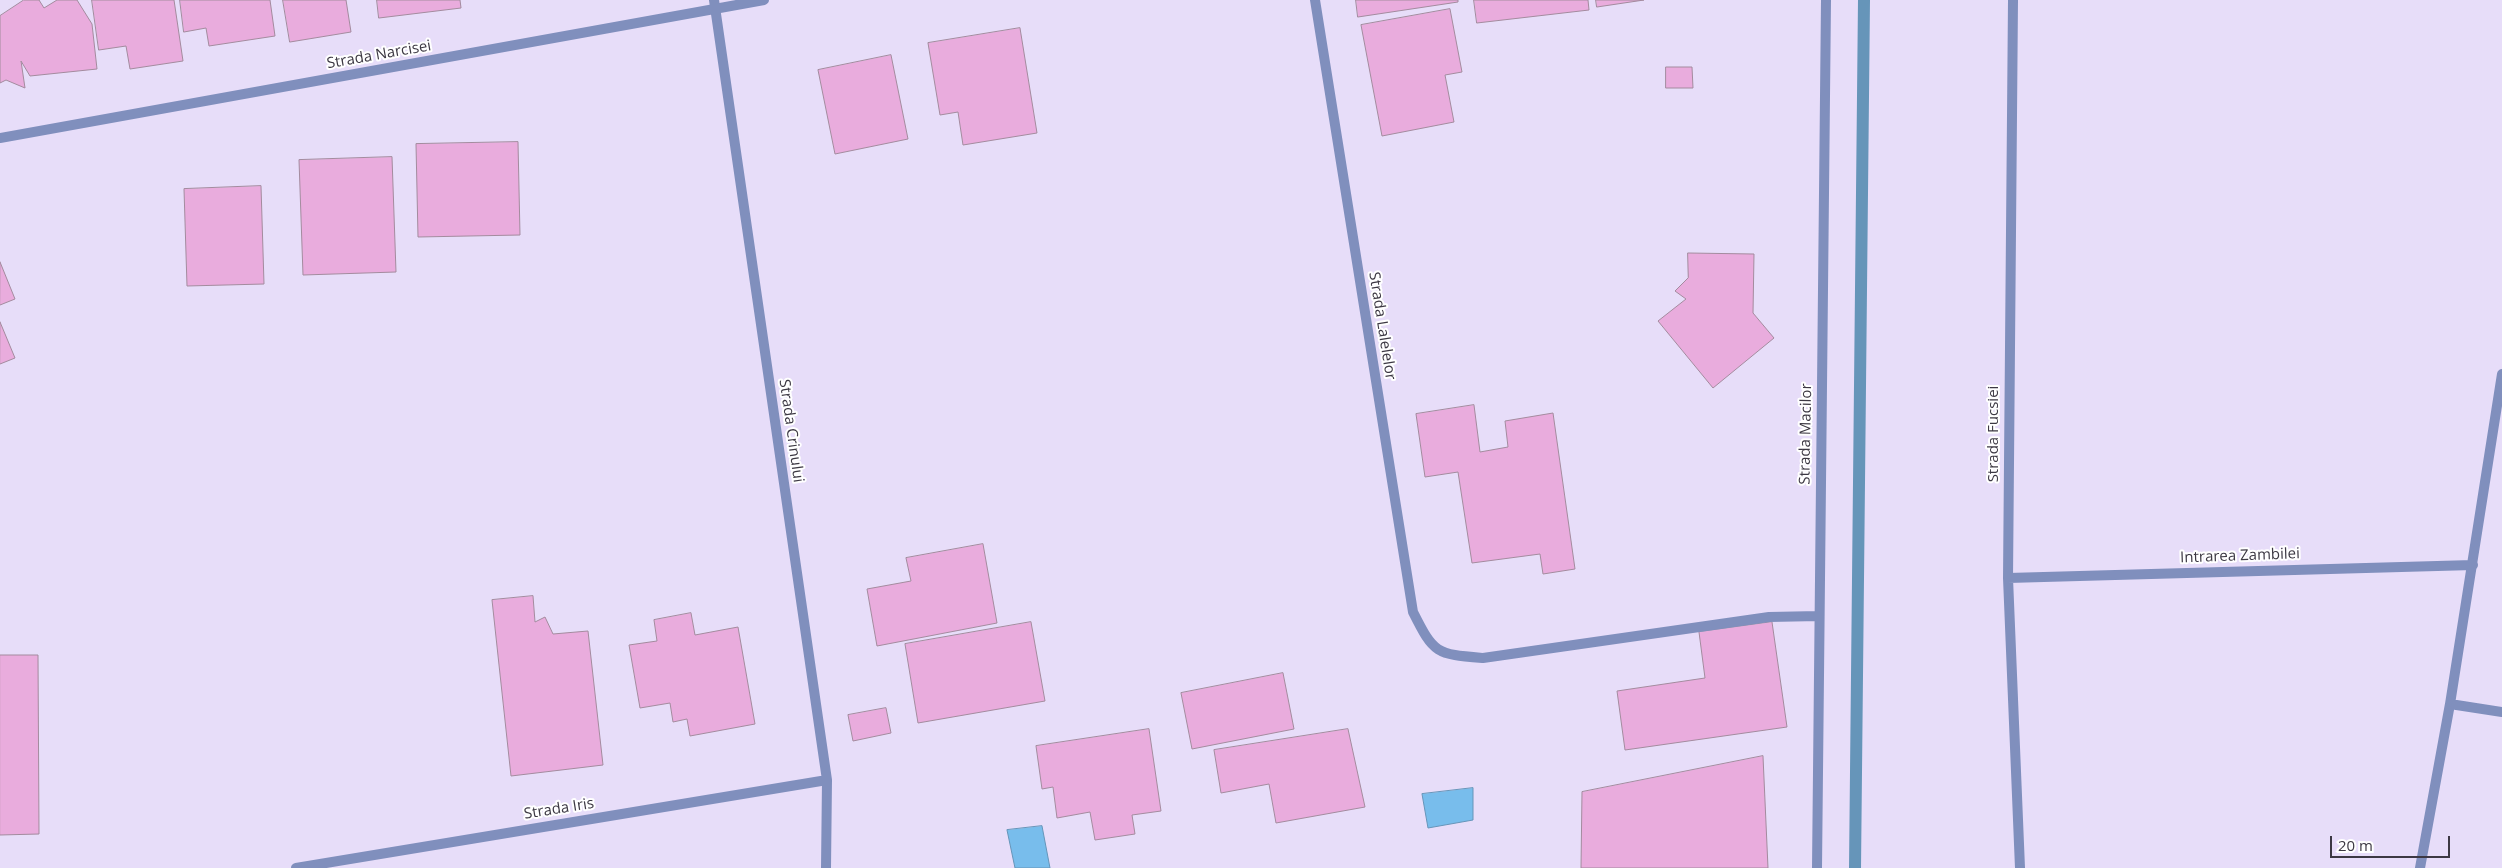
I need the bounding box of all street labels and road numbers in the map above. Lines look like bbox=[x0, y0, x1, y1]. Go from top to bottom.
street label: Strada Narcisei bbox=[325, 37, 433, 73]
street label: Strada Lalelelor bbox=[1365, 271, 1399, 381]
street label: Strada Crinului bbox=[775, 378, 807, 484]
street label: Strada Macilor bbox=[1796, 383, 1816, 485]
street label: Strada Fucsiei bbox=[1985, 386, 2003, 482]
street label: Intrarea Zambilei bbox=[2180, 545, 2300, 567]
street label: Strada Iris bbox=[523, 795, 595, 823]

